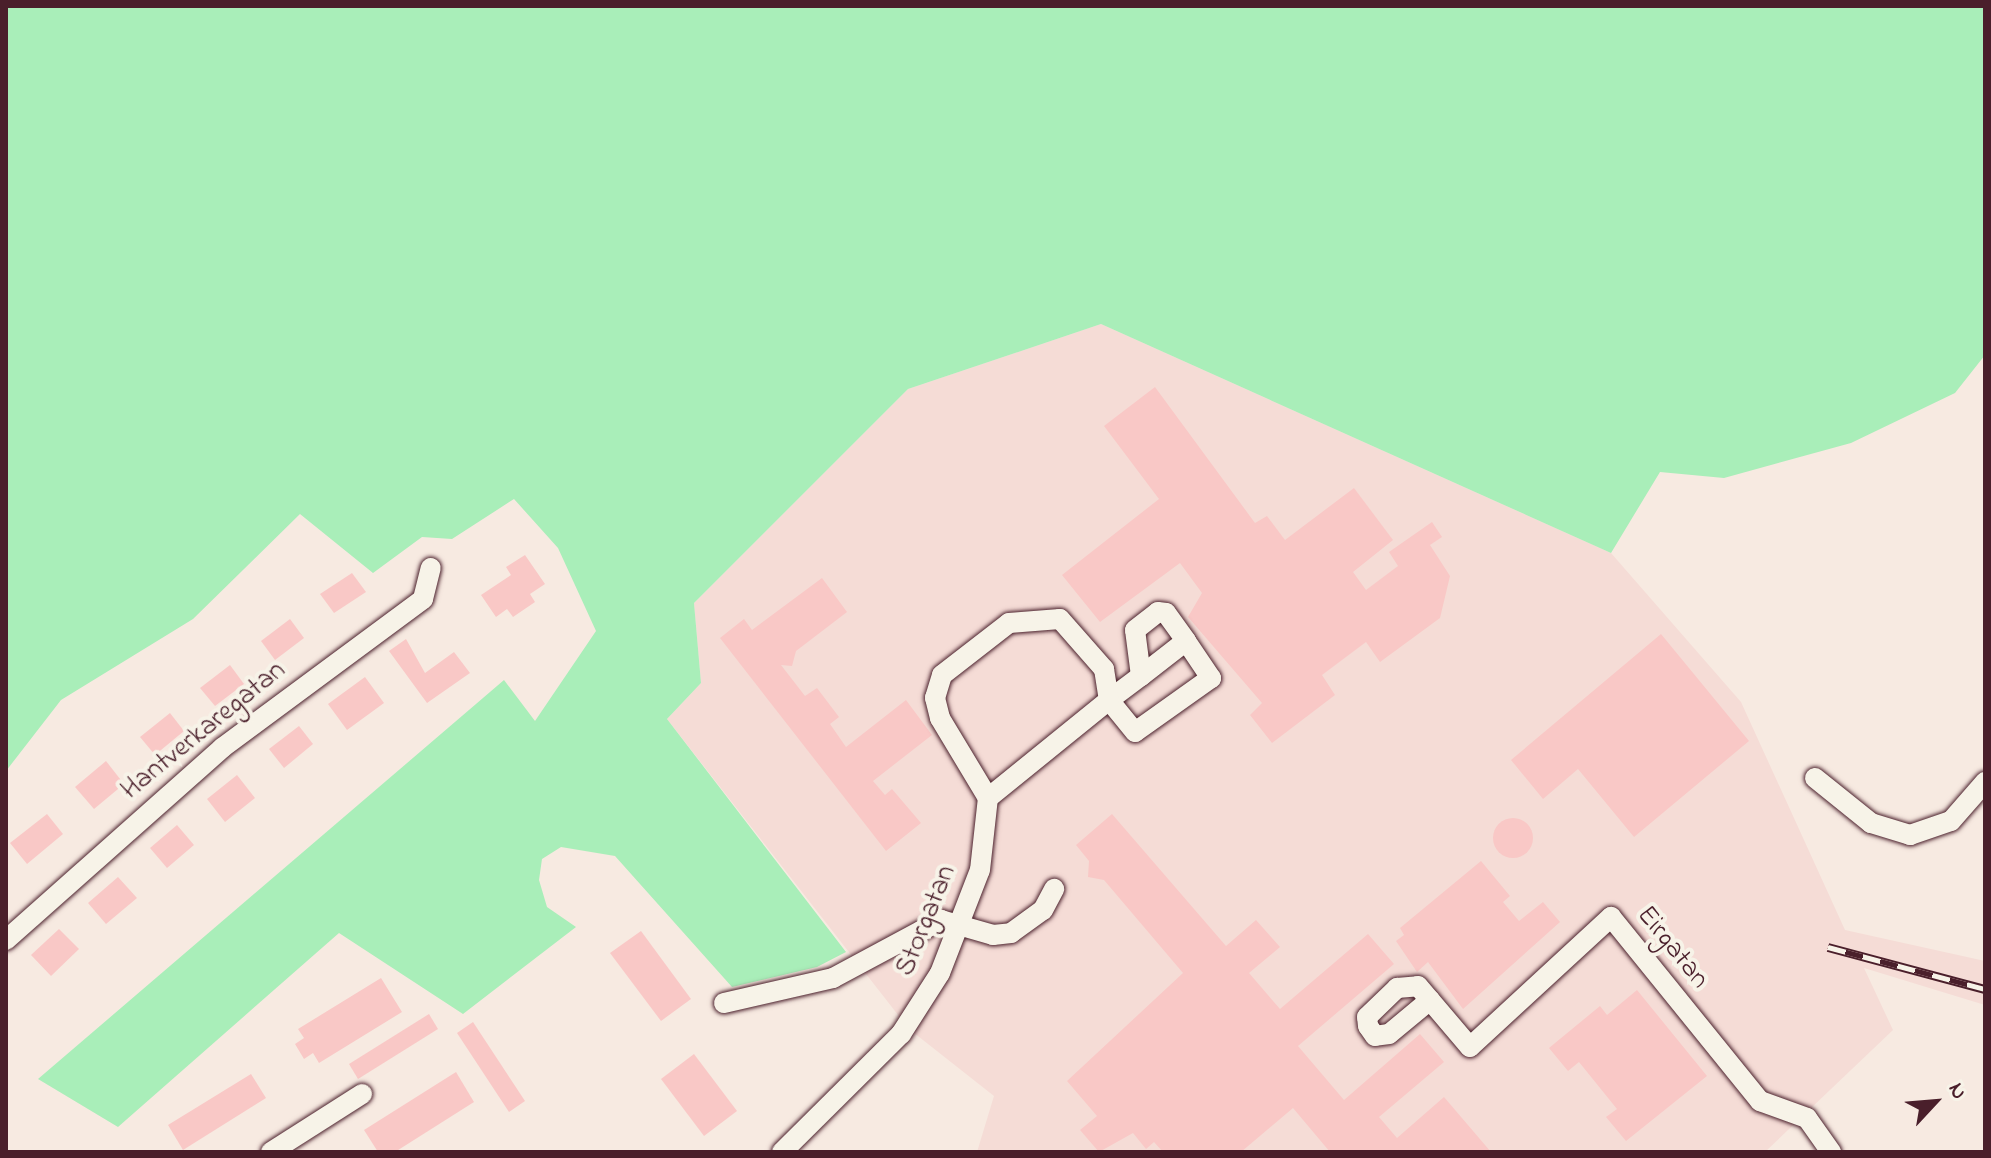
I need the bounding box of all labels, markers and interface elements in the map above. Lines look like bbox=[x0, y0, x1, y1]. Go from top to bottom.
street label: Hantverkaregatan bbox=[115, 654, 293, 808]
street label: Storgatan bbox=[890, 861, 964, 981]
street label: Eirgatan bbox=[1629, 900, 1715, 996]
north arrow bbox=[1895, 1062, 1975, 1142]
text: N bbox=[1939, 1078, 1974, 1105]

